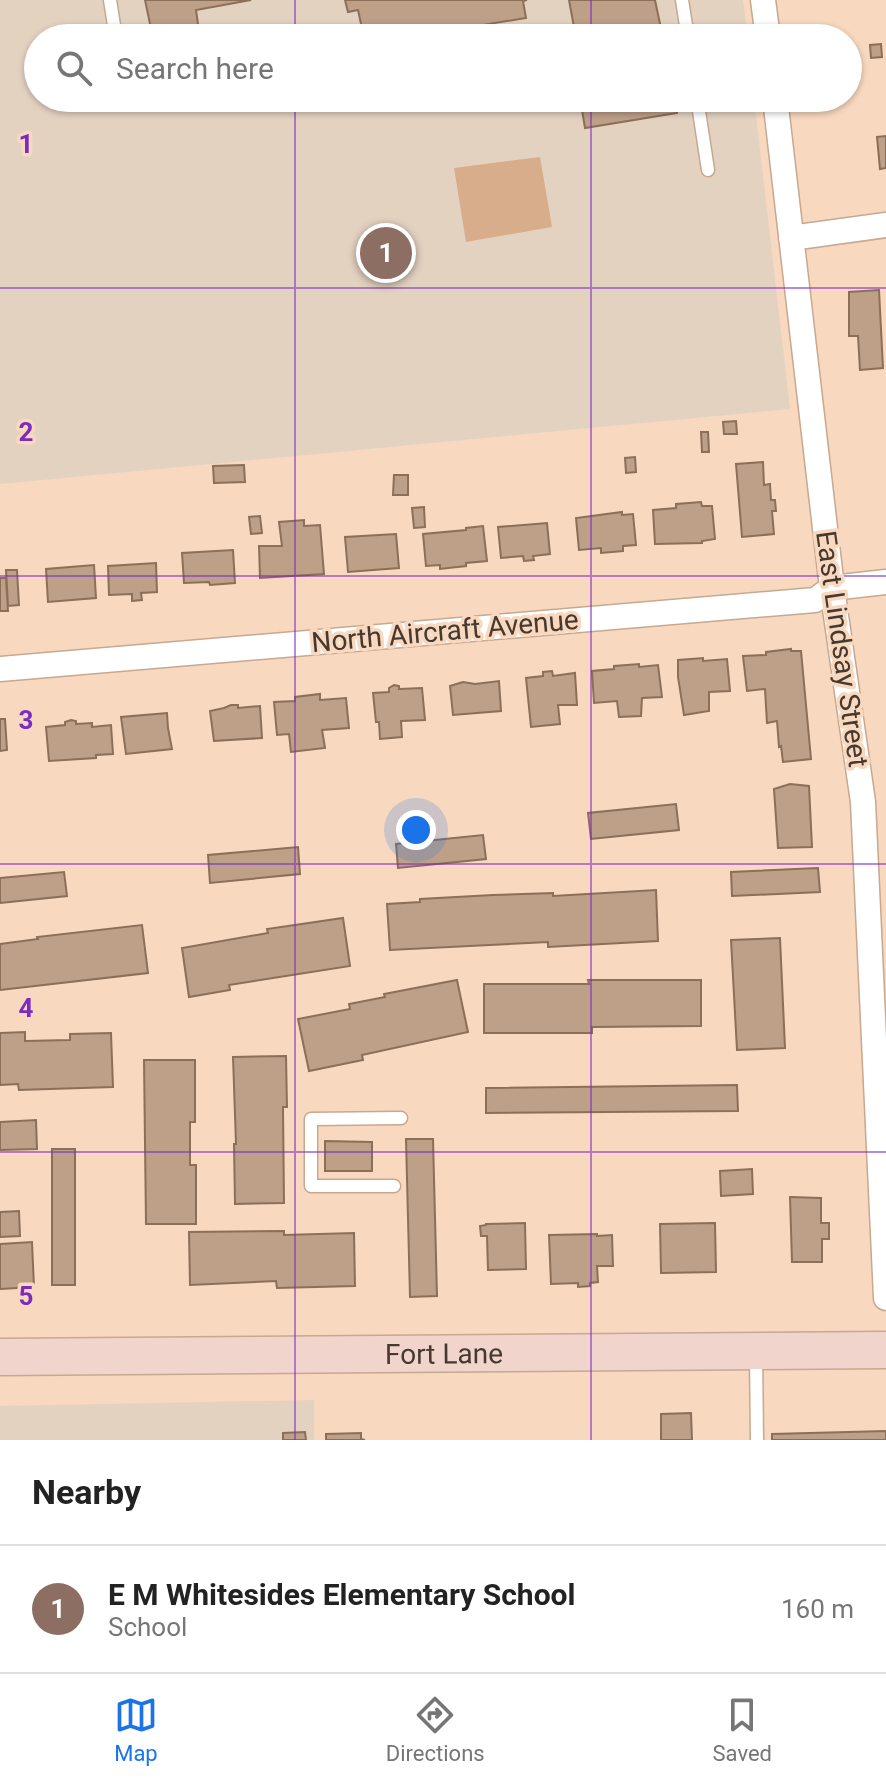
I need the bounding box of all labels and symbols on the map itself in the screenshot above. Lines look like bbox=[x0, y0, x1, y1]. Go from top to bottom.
text: 1 bbox=[19, 129, 33, 159]
pin: 1 bbox=[360, 223, 412, 283]
text: 2 bbox=[19, 417, 33, 447]
street label: East Lindsay Street bbox=[809, 529, 875, 769]
street label: North Aircraft Avenue bbox=[310, 603, 580, 659]
text: 3 bbox=[19, 705, 33, 735]
your location bbox=[396, 810, 436, 850]
text: 4 bbox=[19, 993, 34, 1023]
text: 5 bbox=[19, 1281, 33, 1311]
street label: Fort Lane bbox=[385, 1337, 503, 1370]

